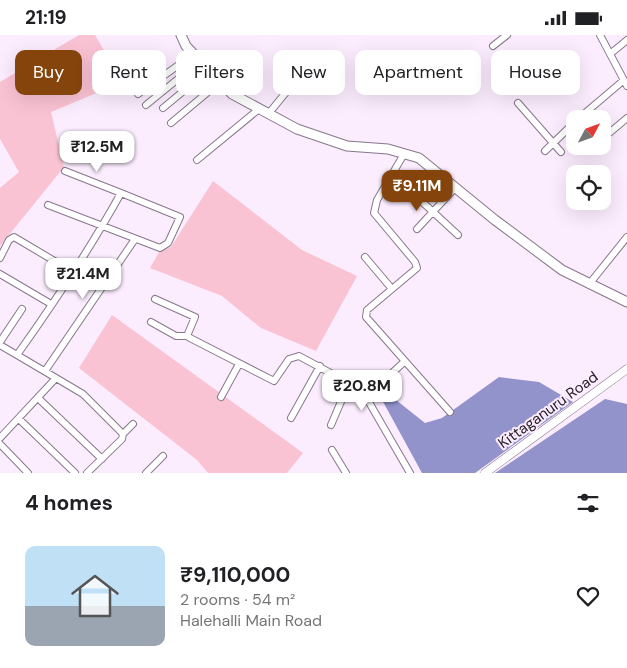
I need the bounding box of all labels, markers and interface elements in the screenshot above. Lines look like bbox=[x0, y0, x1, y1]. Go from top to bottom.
text: 21:19 bbox=[25, 5, 67, 30]
chip: Buy bbox=[15, 50, 82, 95]
chip: Rent bbox=[92, 50, 166, 95]
chip: Filters bbox=[176, 50, 263, 95]
chip: New bbox=[273, 50, 345, 95]
chip: Apartment bbox=[355, 50, 481, 95]
chip: House bbox=[491, 50, 580, 95]
north arrow bbox=[566, 110, 611, 155]
map controls bbox=[566, 110, 611, 210]
pin: ₹12.5M bbox=[56, 131, 138, 173]
text: ₹12.5M bbox=[70, 136, 124, 157]
button: locate bbox=[566, 165, 611, 210]
pin: ₹9.11M bbox=[376, 169, 458, 212]
text: ₹9.11M bbox=[393, 175, 441, 196]
pin: ₹21.4M bbox=[42, 257, 124, 300]
text: ₹21.4M bbox=[56, 263, 110, 284]
street label: Kittaganuru Road bbox=[494, 367, 602, 453]
pin: ₹20.8M bbox=[321, 369, 403, 412]
text: ₹20.8M bbox=[333, 375, 391, 396]
text: 4 homes bbox=[25, 489, 113, 517]
icon: filters bbox=[574, 489, 602, 517]
text: ₹9,110,000 bbox=[180, 561, 290, 589]
icon: home bbox=[65, 566, 125, 626]
icon: heart bbox=[574, 582, 602, 610]
text: 2 rooms · 54 m² bbox=[180, 589, 295, 610]
text: Halehalli Main Road bbox=[180, 610, 322, 631]

